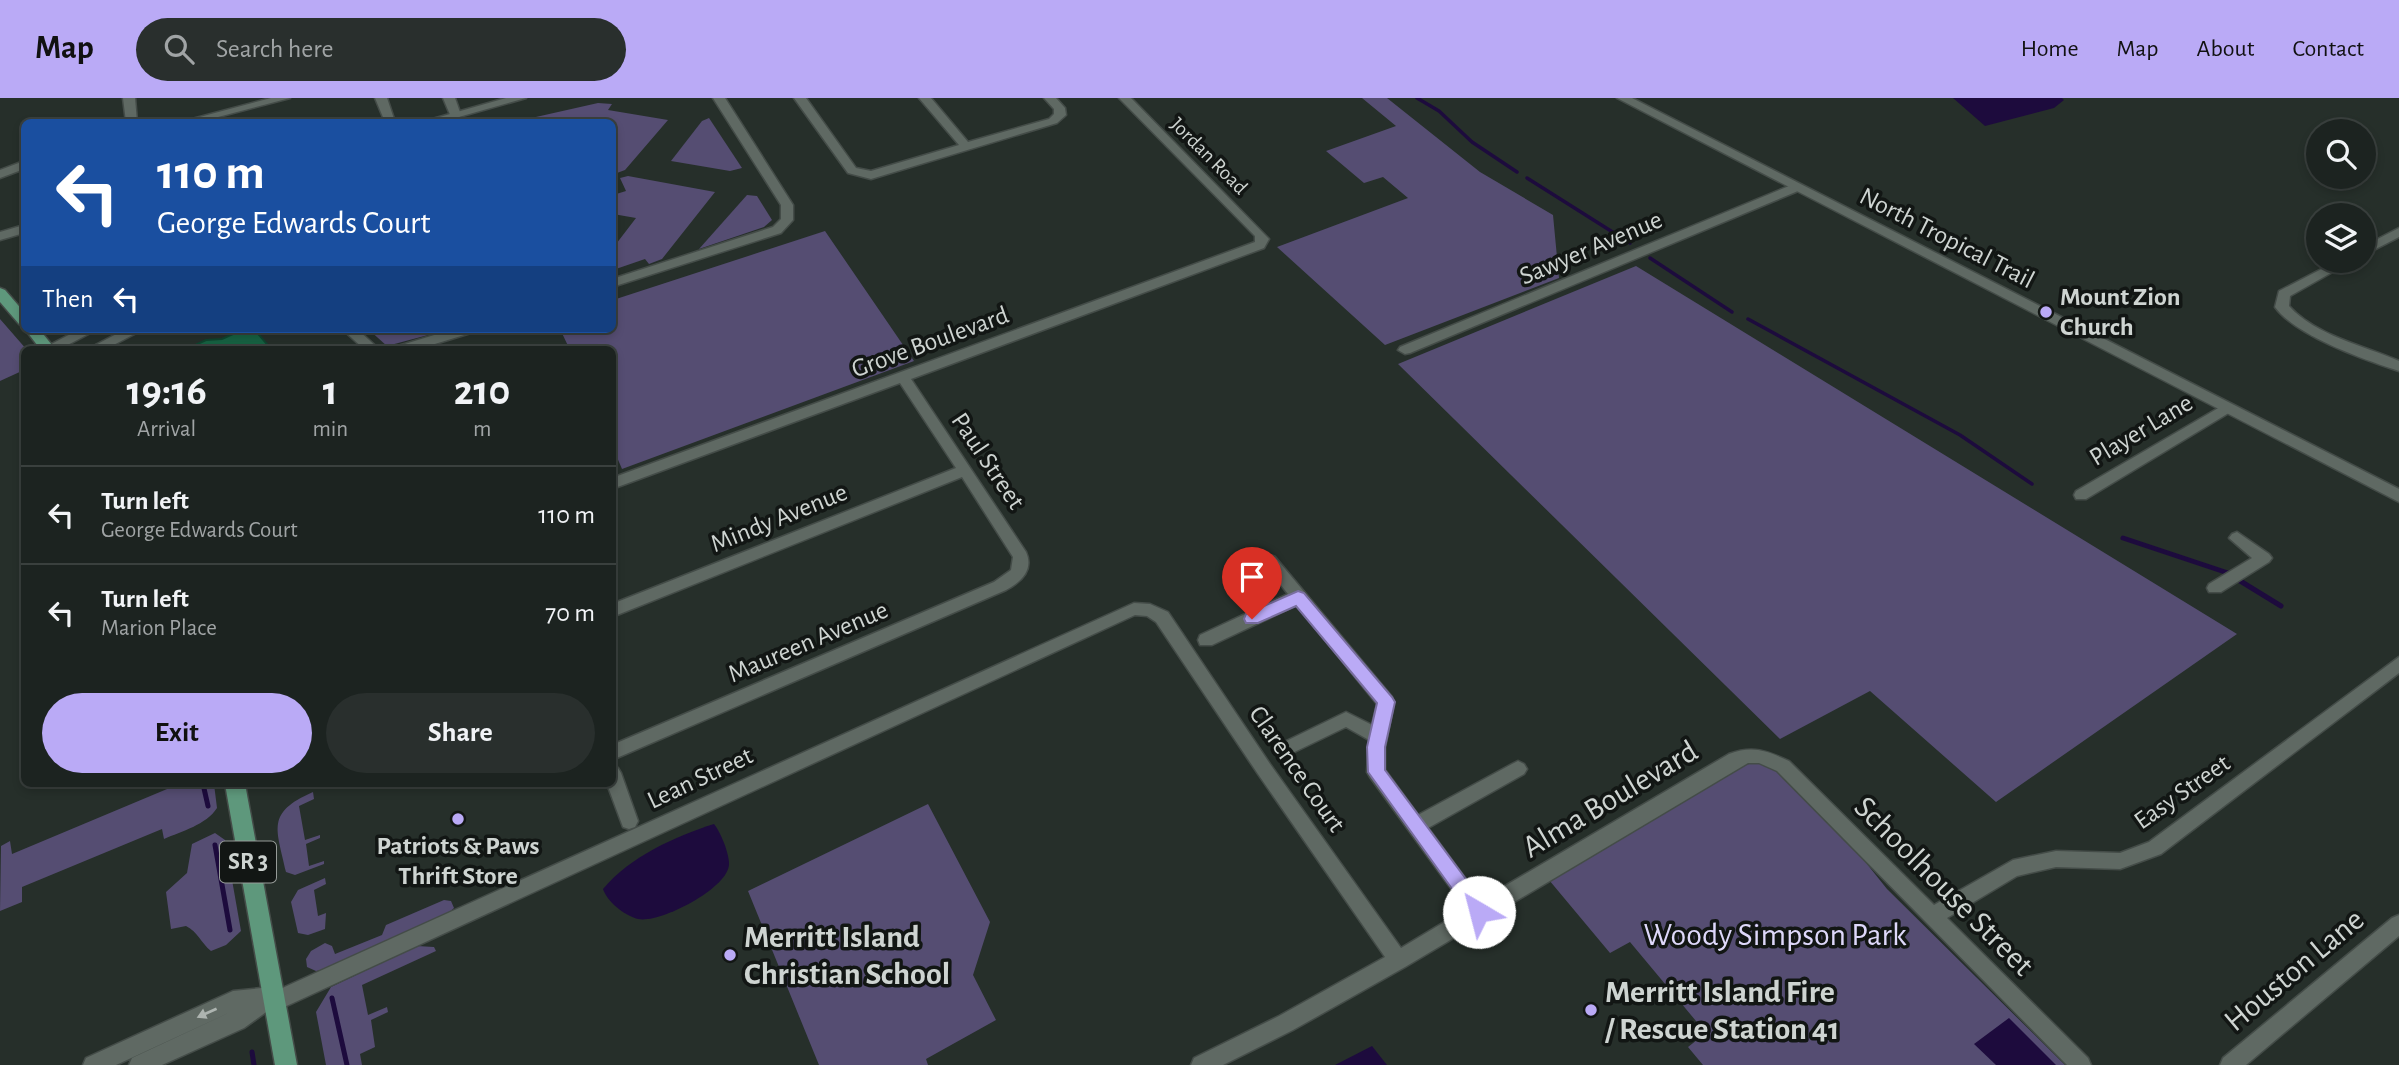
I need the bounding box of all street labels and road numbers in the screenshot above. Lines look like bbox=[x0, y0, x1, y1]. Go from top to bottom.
street label: Jordan Road bbox=[1166, 113, 1252, 199]
street label: North Tropical Trail bbox=[1855, 183, 2039, 293]
street label: Sawyer Avenue bbox=[1516, 206, 1666, 290]
street label: Grove Boulevard bbox=[848, 302, 1012, 382]
street label: Player Lane bbox=[2085, 389, 2197, 471]
street label: Paul Street bbox=[946, 408, 1030, 514]
street label: Mindy Avenue bbox=[707, 479, 851, 557]
street label: Maureen Avenue bbox=[724, 597, 892, 687]
street label: Clarence Court bbox=[1244, 701, 1350, 837]
street label: Alma Boulevard bbox=[1517, 734, 1703, 864]
street label: Lean Street bbox=[643, 742, 757, 814]
street label: Easy Street bbox=[2129, 750, 2235, 834]
street label: Schoolhouse Street bbox=[1848, 790, 2040, 982]
road number: SR 3 bbox=[220, 842, 276, 882]
street label: Houston Lane bbox=[2218, 903, 2370, 1037]

